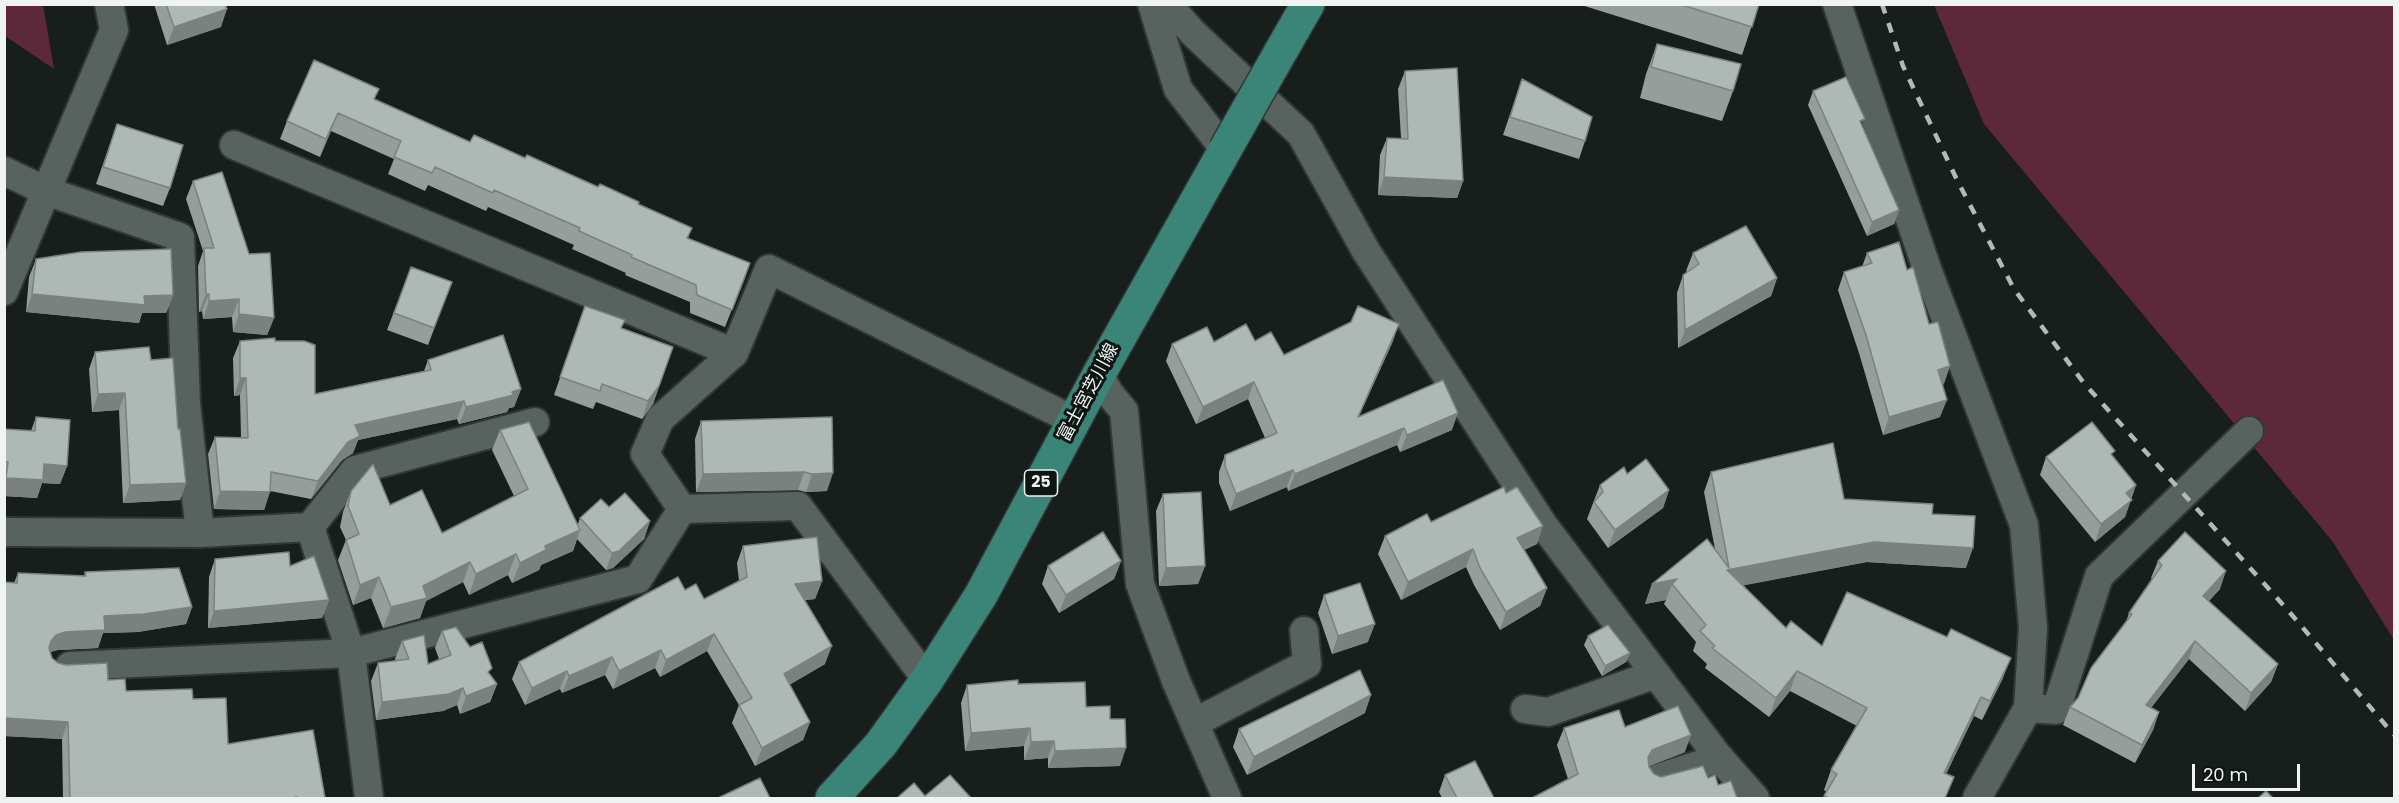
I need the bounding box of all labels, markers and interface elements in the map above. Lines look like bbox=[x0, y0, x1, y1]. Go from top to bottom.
street label: 富士宮芝川線 bbox=[1054, 340, 1124, 446]
road number: 25 bbox=[1024, 470, 1058, 496]
scale bar bbox=[2195, 752, 2303, 790]
text: 20 m bbox=[2203, 762, 2248, 787]

